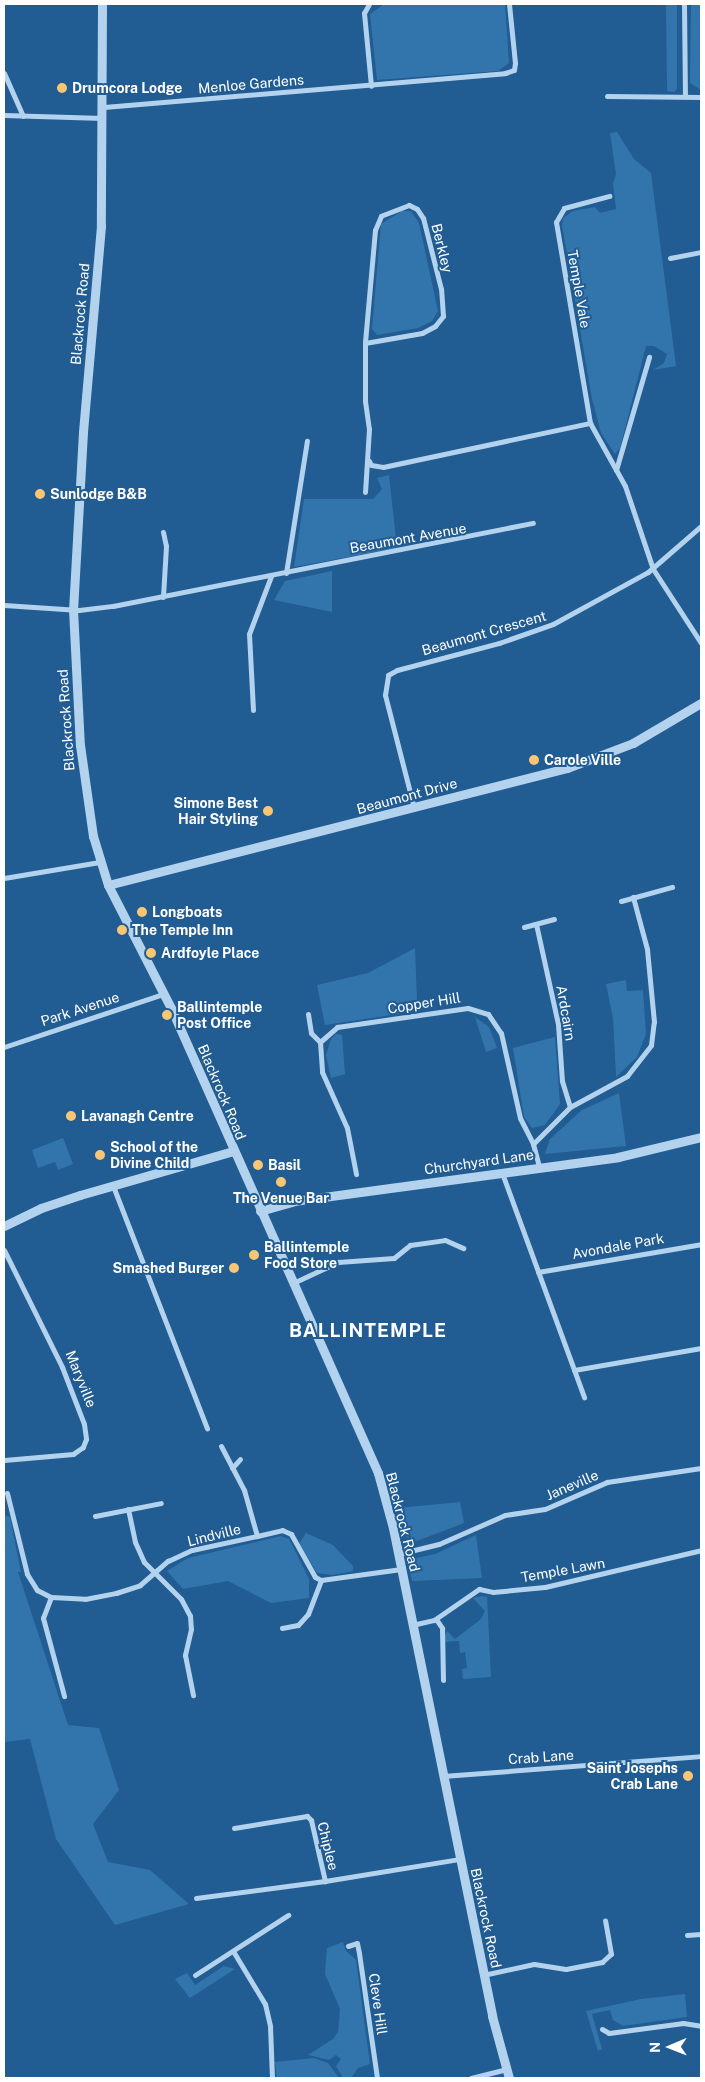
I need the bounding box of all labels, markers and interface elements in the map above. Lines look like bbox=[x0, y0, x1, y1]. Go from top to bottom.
street label: Menloe Gardens bbox=[197, 71, 305, 97]
place label: Drumcora Lodge bbox=[72, 80, 182, 96]
marker: Drumcora Lodge bbox=[56, 82, 68, 94]
street label: Berkley bbox=[428, 222, 456, 274]
street label: Temple Vale bbox=[564, 248, 594, 330]
street label: Blackrock Road bbox=[67, 263, 93, 365]
place label: Sunlodge B&B bbox=[50, 486, 147, 502]
marker: Sunlodge B&B bbox=[34, 488, 46, 500]
street label: Beaumont Avenue bbox=[348, 519, 468, 557]
street label: Beaumont Crescent bbox=[420, 607, 548, 659]
street label: Blackrock Road bbox=[54, 669, 78, 771]
place label: Carole Ville bbox=[544, 752, 621, 768]
marker: Carole Ville bbox=[528, 754, 540, 766]
street label: Beaumont Drive bbox=[355, 775, 459, 817]
place label: Simone Best Hair Styling bbox=[174, 795, 258, 828]
marker: Simone Best Hair Styling bbox=[262, 805, 274, 817]
place label: Longboats bbox=[152, 904, 222, 920]
marker: Longboats bbox=[136, 906, 148, 918]
place label: The Temple Inn bbox=[132, 922, 233, 938]
marker: The Temple Inn bbox=[116, 924, 128, 936]
place label: Ardfoyle Place bbox=[161, 945, 259, 961]
marker: Ardfoyle Place bbox=[145, 947, 157, 959]
street label: Ardcairn bbox=[553, 984, 579, 1042]
street label: Park Avenue bbox=[39, 988, 121, 1030]
street label: Copper Hill bbox=[386, 989, 462, 1017]
place label: Ballintemple Post Office bbox=[177, 999, 262, 1032]
marker: Ballintemple Post Office bbox=[161, 1009, 173, 1021]
street label: Blackrock Road bbox=[194, 1042, 250, 1142]
place label: Lavanagh Centre bbox=[81, 1108, 194, 1124]
marker: Lavanagh Centre bbox=[65, 1110, 77, 1122]
place label: School of the Divine Child bbox=[110, 1139, 198, 1172]
street label: Churchyard Lane bbox=[423, 1146, 535, 1178]
marker: School of the Divine Child bbox=[94, 1149, 106, 1161]
place label: Basil bbox=[268, 1157, 301, 1173]
marker: Basil bbox=[252, 1159, 264, 1171]
marker: The Venue Bar bbox=[275, 1176, 287, 1188]
place label: The Venue Bar bbox=[233, 1190, 329, 1206]
street label: Avondale Park bbox=[571, 1230, 665, 1262]
place label: Ballintemple Food Store bbox=[264, 1239, 349, 1272]
marker: Ballintemple Food Store bbox=[248, 1249, 260, 1261]
place label: Smashed Burger bbox=[112, 1260, 224, 1276]
marker: Smashed Burger bbox=[228, 1262, 240, 1274]
district label: BALLINTEMPLE bbox=[288, 1320, 448, 1342]
street label: Maryville bbox=[62, 1348, 100, 1410]
street label: Janeville bbox=[543, 1466, 601, 1504]
street label: Blackrock Road bbox=[383, 1471, 423, 1573]
street label: Lindville bbox=[186, 1520, 242, 1550]
street label: Temple Lawn bbox=[520, 1554, 606, 1586]
street label: Crab Lane bbox=[508, 1746, 574, 1768]
place label: Saint Josephs Crab Lane bbox=[586, 1760, 678, 1792]
marker: Saint Josephs Crab Lane bbox=[682, 1770, 694, 1782]
street label: Chiplee bbox=[314, 1820, 342, 1872]
street label: Blackrock Road bbox=[467, 1866, 505, 1970]
street label: Cleve Hill bbox=[365, 1972, 391, 2036]
north arrow bbox=[645, 2022, 695, 2072]
text: N bbox=[647, 2042, 663, 2053]

